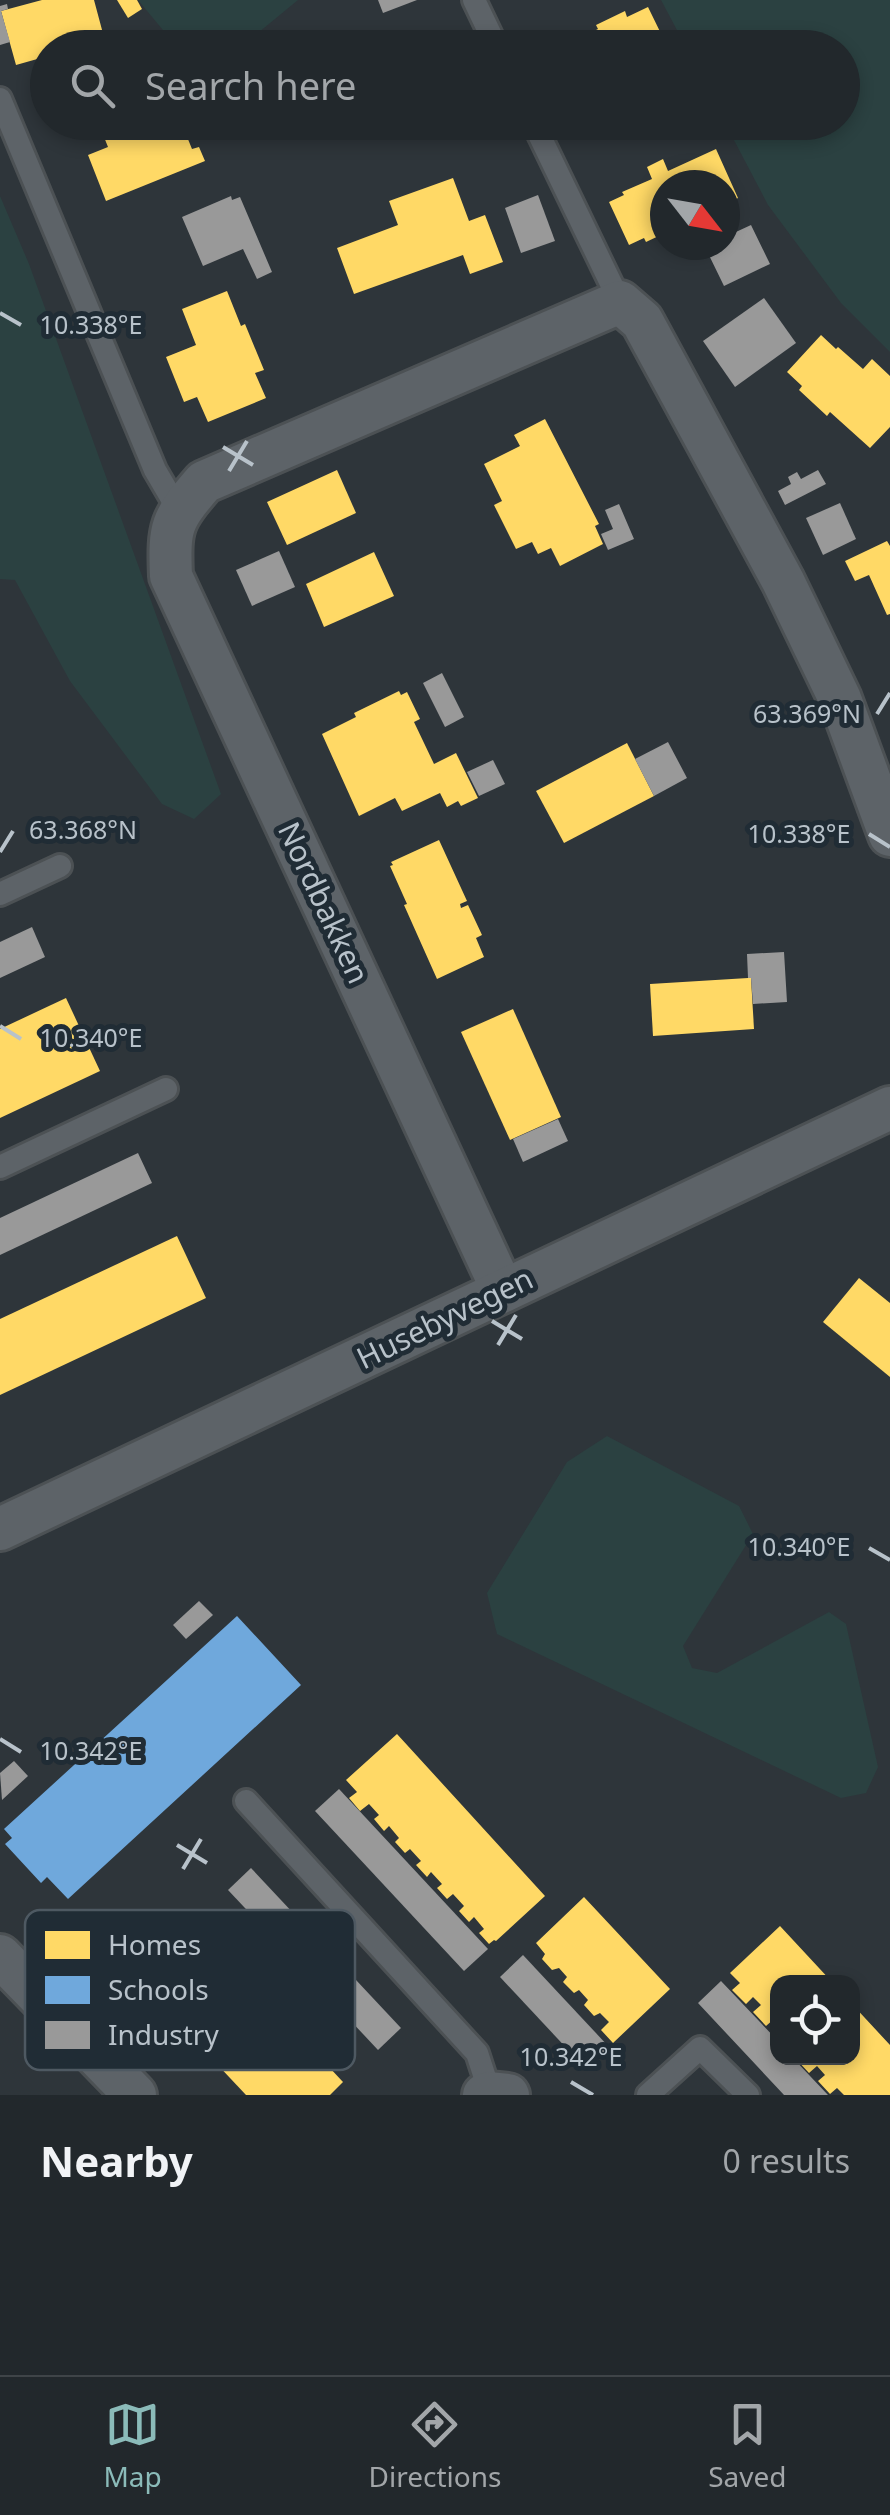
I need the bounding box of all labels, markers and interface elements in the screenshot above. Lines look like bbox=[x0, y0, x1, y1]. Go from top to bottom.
search box bbox=[30, 30, 860, 140]
icon: search bbox=[65, 58, 120, 113]
text: Search here bbox=[145, 59, 356, 111]
north arrow bbox=[650, 170, 740, 260]
text: 10.338°E bbox=[40, 307, 142, 341]
text: 63.369°N bbox=[753, 696, 861, 730]
text: 63.368°N bbox=[29, 812, 137, 846]
street label: Nordbakken bbox=[269, 815, 380, 990]
text: 10.338°E bbox=[748, 816, 850, 850]
text: 10.340°E bbox=[40, 1020, 142, 1054]
street label: Husebyvegen bbox=[349, 1257, 539, 1378]
text: 10.340°E bbox=[748, 1529, 850, 1563]
text: 10.342°E bbox=[40, 1733, 142, 1767]
legend bbox=[25, 1910, 355, 2070]
text: Homes bbox=[108, 1925, 201, 1963]
text: Schools bbox=[108, 1970, 209, 2008]
map controls bbox=[770, 1975, 860, 2065]
button: locate bbox=[770, 1975, 860, 2065]
text: Industry bbox=[108, 2015, 219, 2053]
text: 10.342°E bbox=[520, 2039, 622, 2073]
text: Nearby bbox=[40, 2132, 193, 2189]
text: 0 results bbox=[723, 2139, 850, 2182]
tab: Map bbox=[103, 2397, 162, 2495]
tab: Directions bbox=[369, 2397, 501, 2495]
tab: Saved bbox=[708, 2397, 787, 2495]

